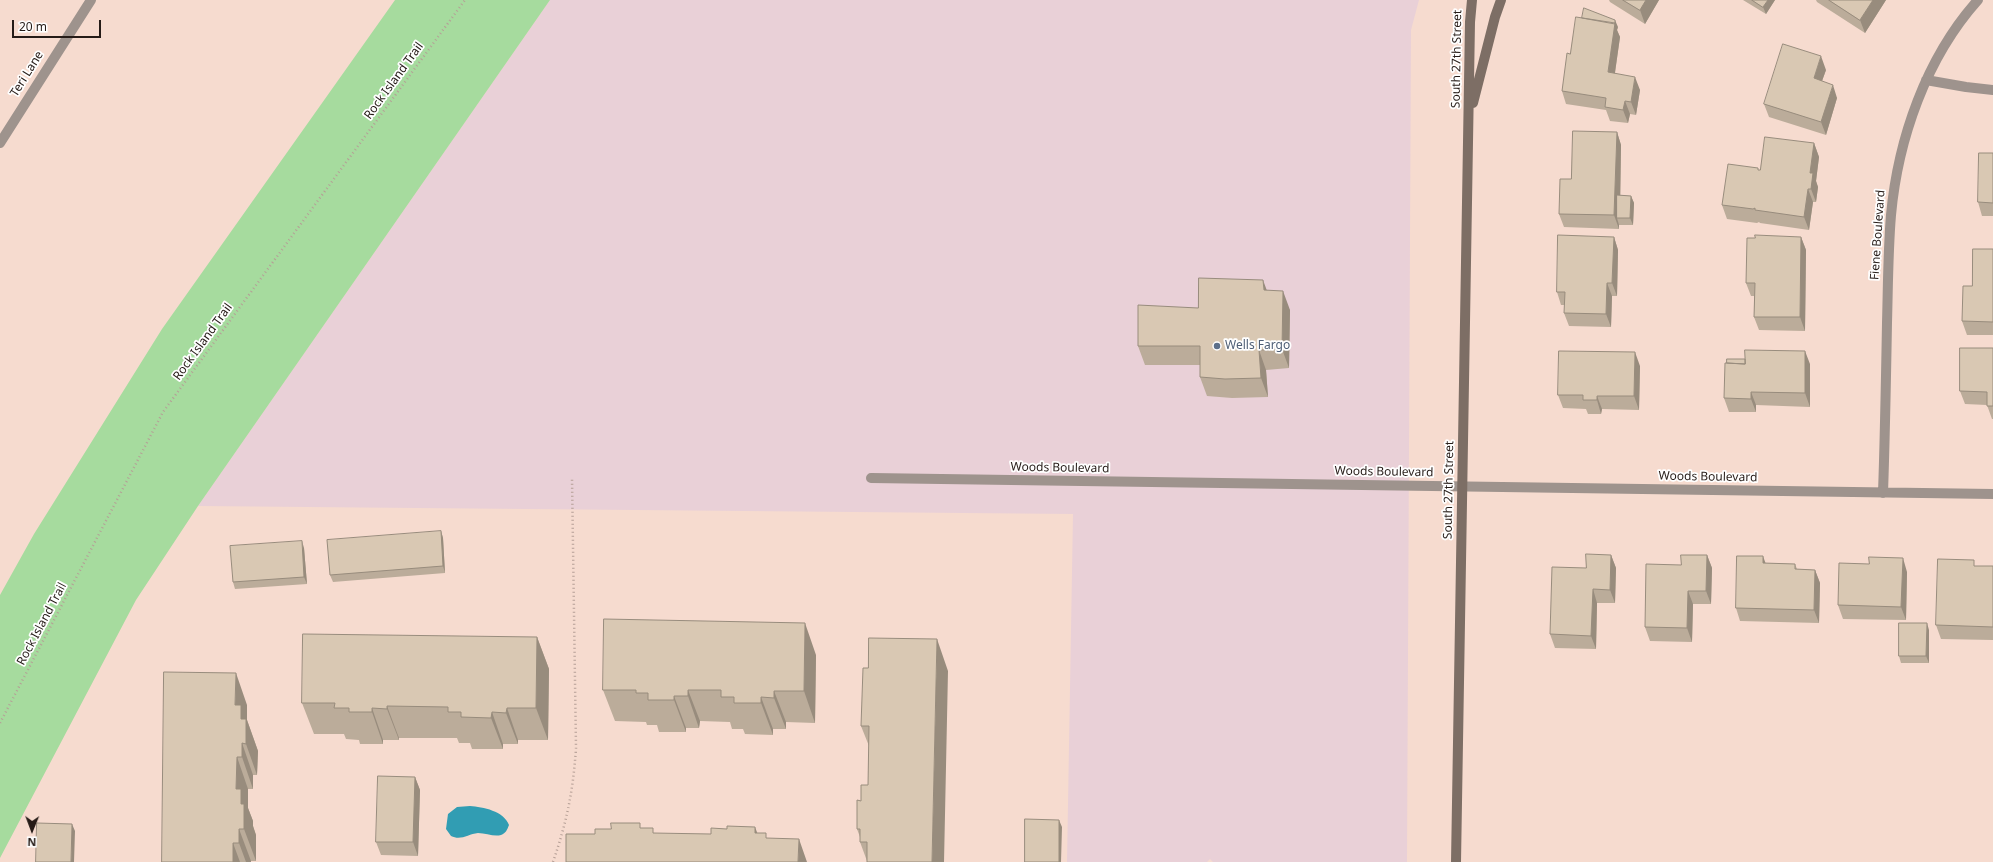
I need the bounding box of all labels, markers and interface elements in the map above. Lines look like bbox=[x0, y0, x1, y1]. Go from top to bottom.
street label: South 27th Street bbox=[1449, 10, 1465, 108]
scale bar bbox=[14, 12, 103, 38]
text: 20 m bbox=[19, 18, 47, 35]
street label: Rock Island Trail bbox=[361, 40, 427, 122]
street label: Teri Lane bbox=[7, 49, 47, 99]
street label: Fiene Boulevard bbox=[1868, 189, 1888, 281]
street label: Rock Island Trail bbox=[170, 301, 236, 383]
place label: Wells Fargo bbox=[1225, 339, 1290, 353]
marker: Wells Fargo bbox=[1212, 341, 1222, 351]
street label: South 27th Street bbox=[1441, 441, 1457, 539]
street label: Woods Boulevard bbox=[1011, 460, 1109, 476]
street label: Woods Boulevard bbox=[1335, 464, 1433, 480]
street label: Woods Boulevard bbox=[1659, 469, 1757, 485]
street label: Rock Island Trail bbox=[14, 580, 70, 668]
north arrow bbox=[12, 810, 52, 850]
text: N bbox=[27, 835, 36, 850]

